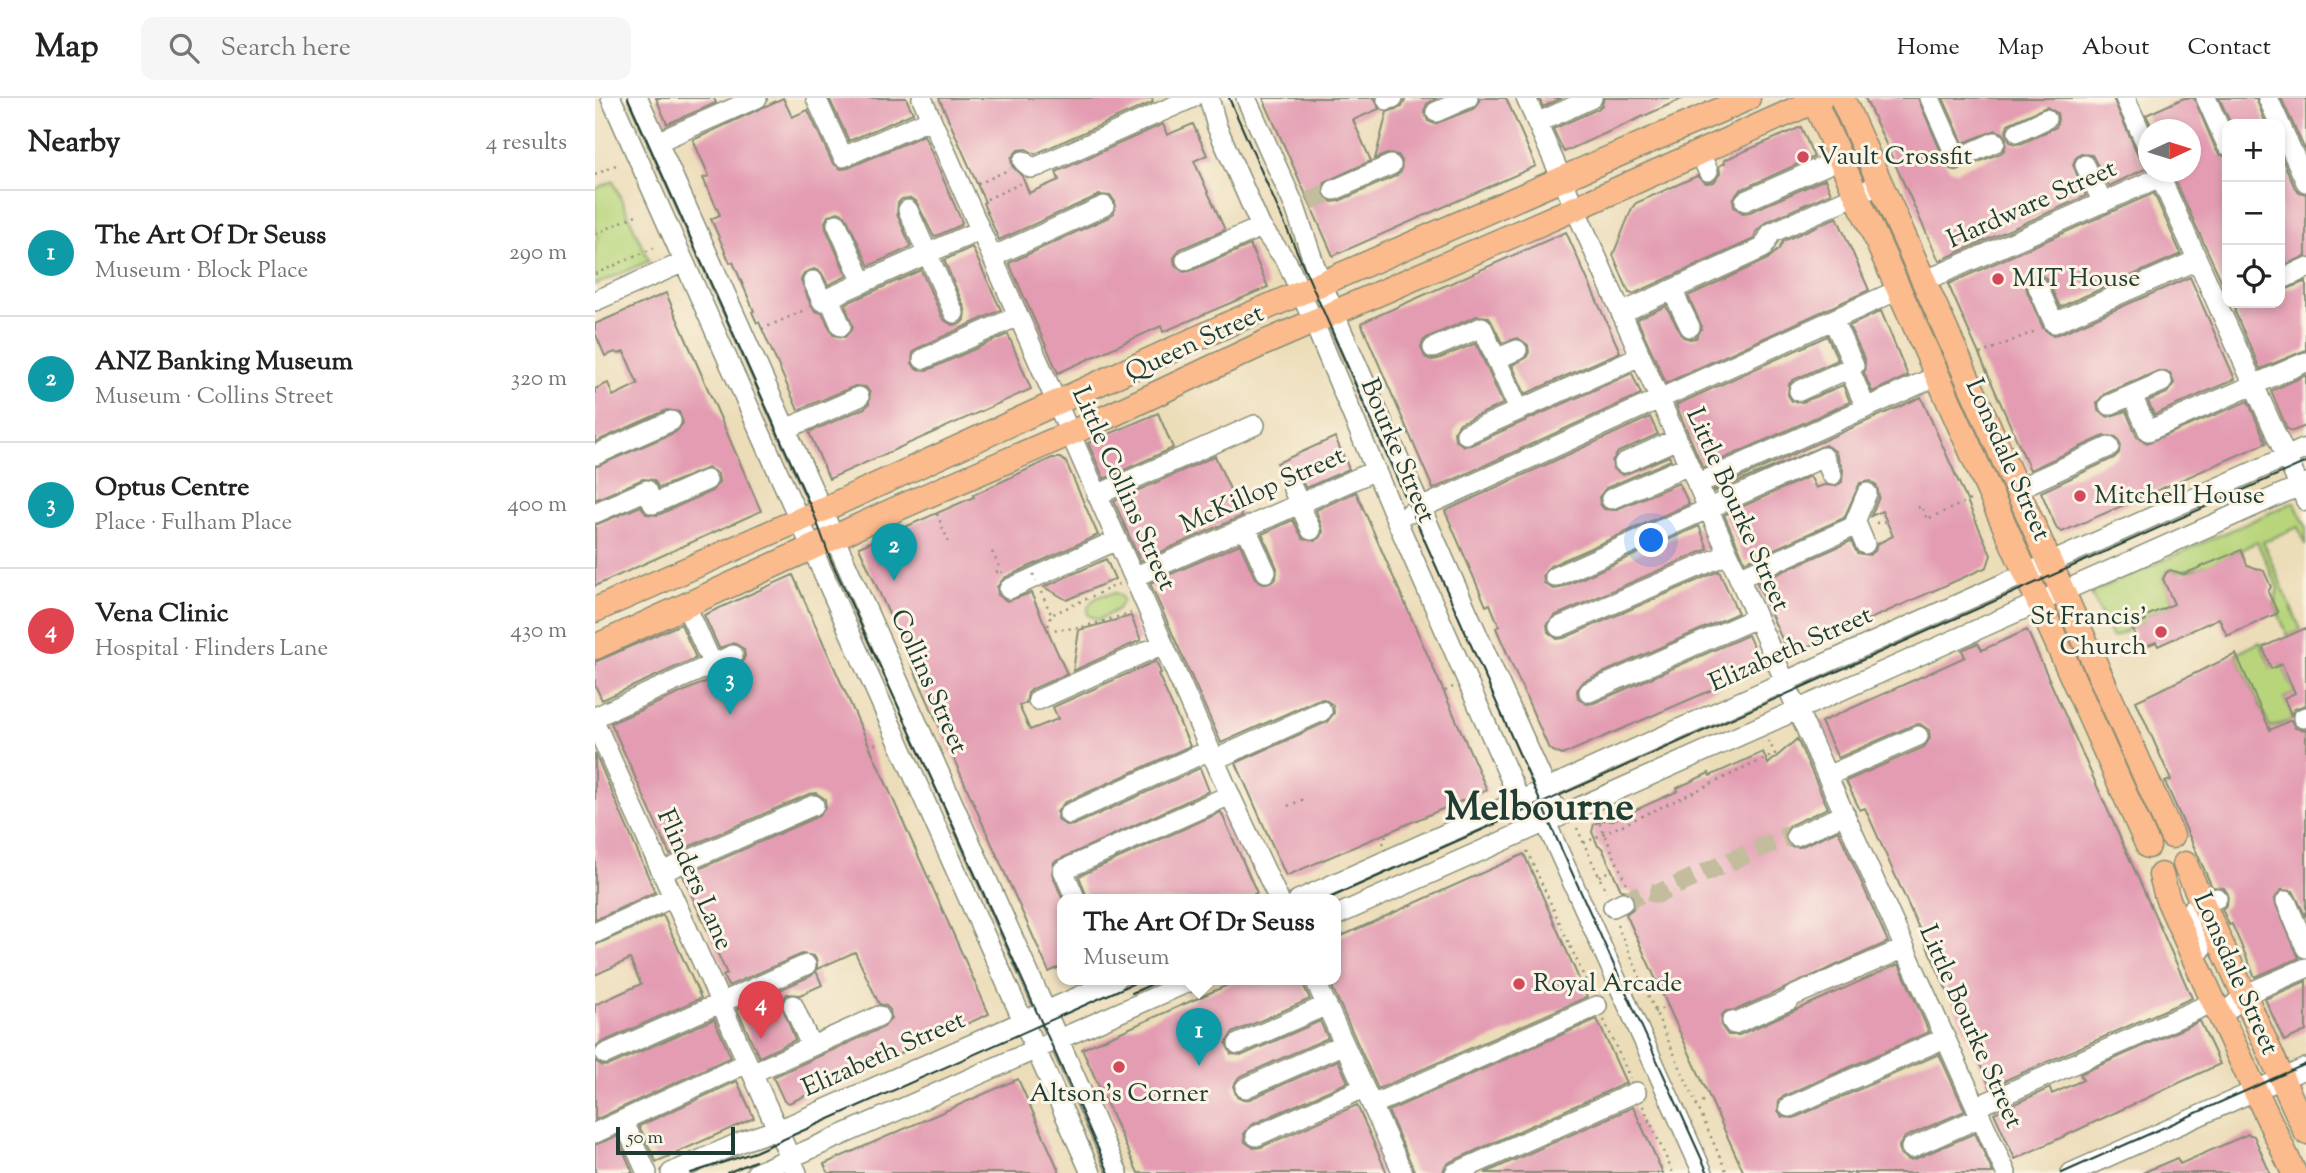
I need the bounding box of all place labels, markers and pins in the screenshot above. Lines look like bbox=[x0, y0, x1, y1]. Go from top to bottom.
place label: Vault Crossfit bbox=[1817, 139, 1973, 176]
marker: Vault Crossfit bbox=[1795, 149, 1811, 165]
place label: MIT House bbox=[2012, 261, 2140, 298]
marker: MIT House bbox=[1990, 271, 2006, 287]
place label: Mitchell House bbox=[2094, 478, 2265, 515]
marker: Mitchell House bbox=[2072, 488, 2088, 504]
pin: 2 bbox=[871, 523, 917, 581]
place label: St Francis' Church bbox=[2030, 599, 2147, 666]
marker: St Francis' Church bbox=[2153, 624, 2169, 640]
pin: 3 bbox=[707, 657, 753, 715]
place label: Royal Arcade bbox=[1533, 966, 1682, 1003]
marker: Royal Arcade bbox=[1511, 976, 1527, 992]
pin: 4 bbox=[738, 981, 784, 1039]
pin: 1 bbox=[1176, 1008, 1222, 1066]
marker: Altson's Corner bbox=[1111, 1059, 1127, 1075]
place label: Altson's Corner bbox=[1029, 1076, 1209, 1113]

